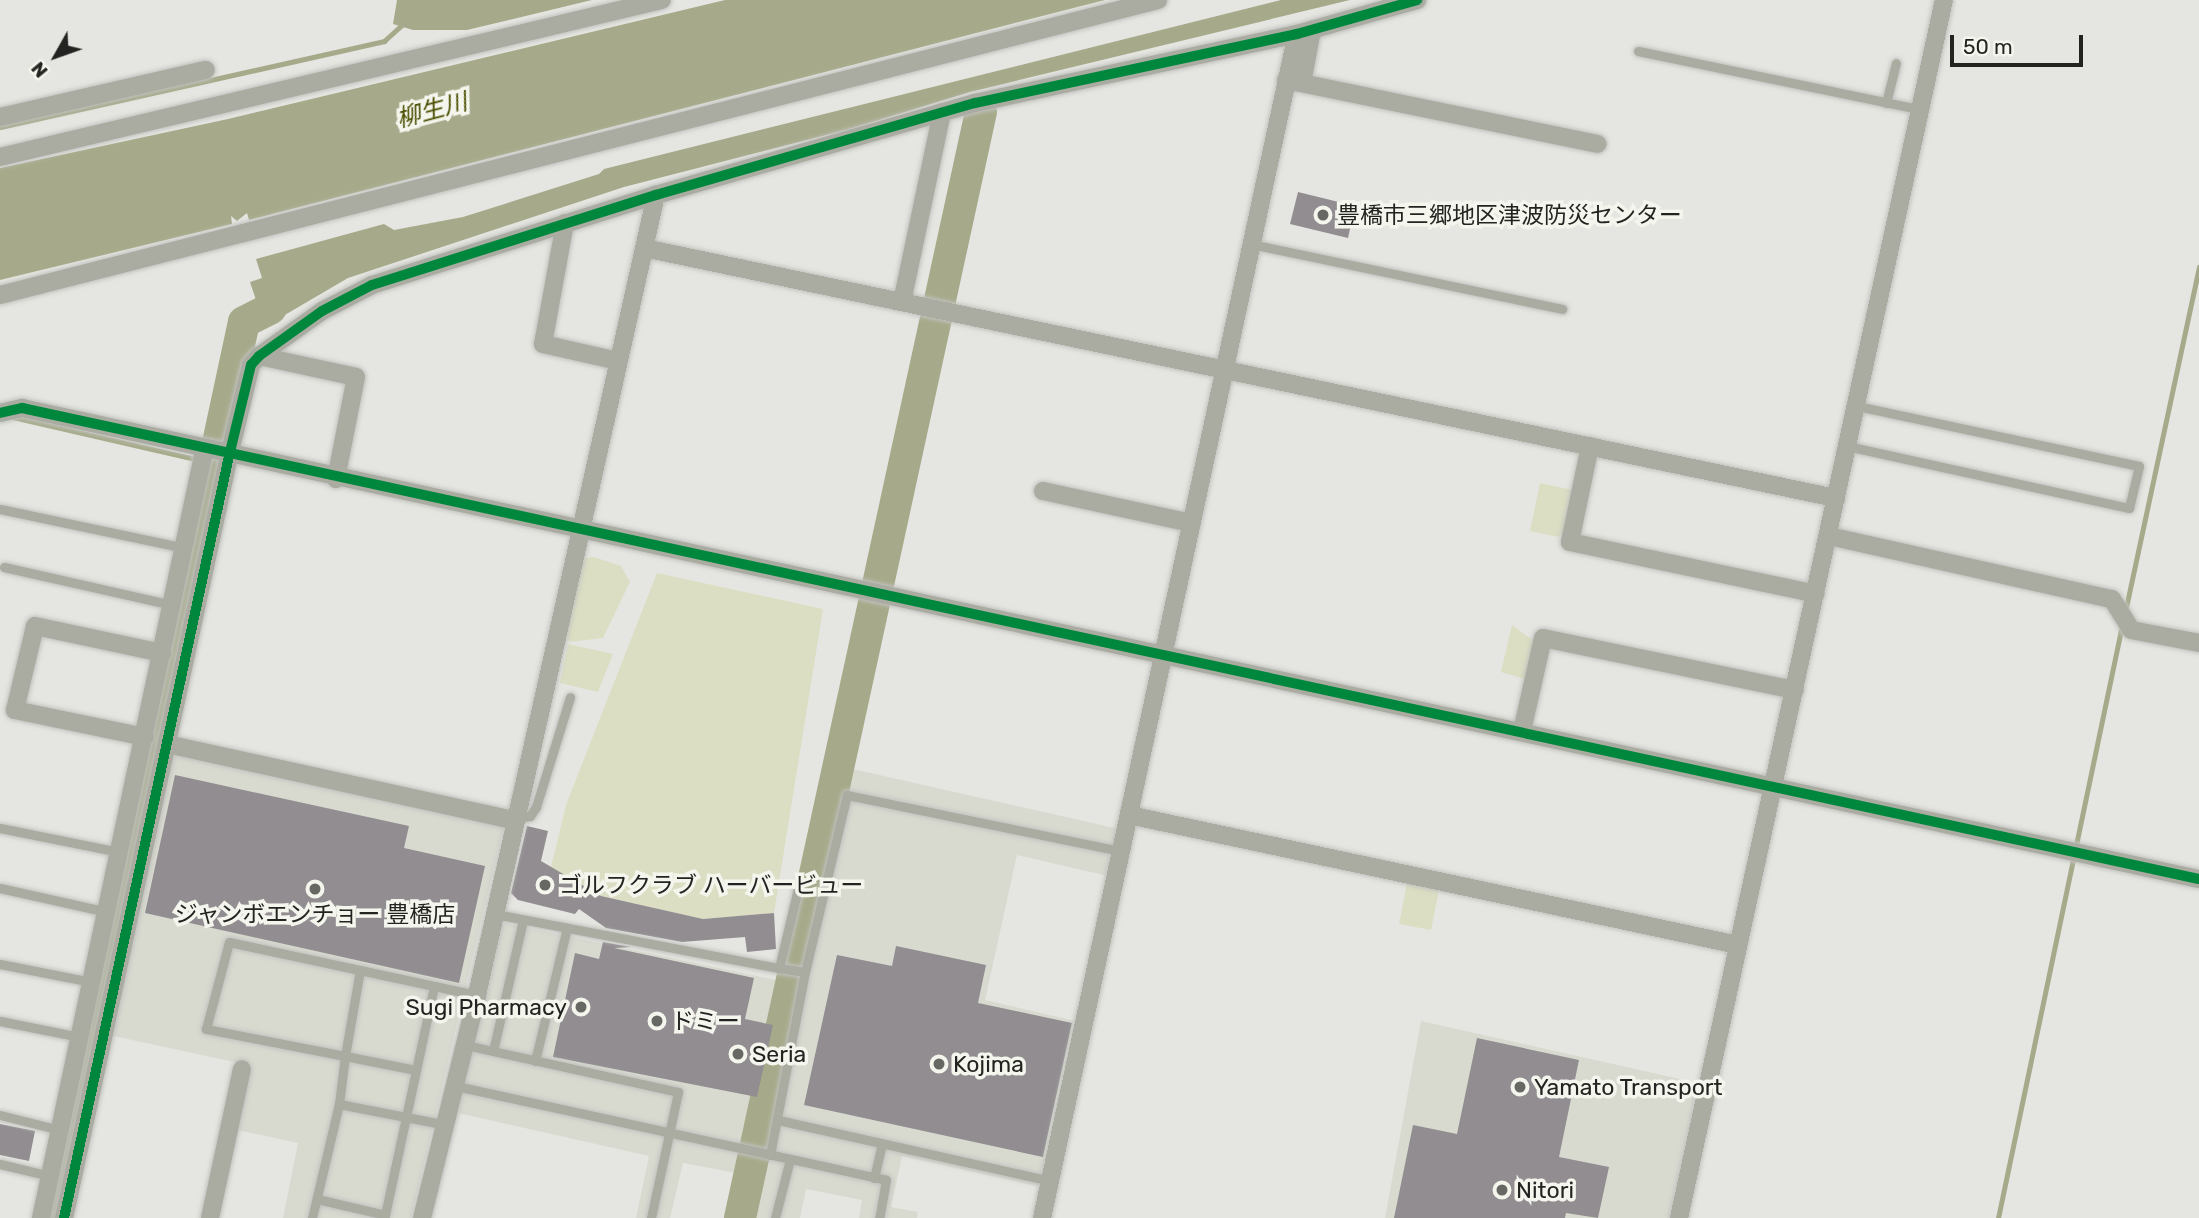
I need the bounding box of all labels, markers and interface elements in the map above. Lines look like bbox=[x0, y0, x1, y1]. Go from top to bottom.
north arrow bbox=[21, 21, 91, 91]
scale bar bbox=[1954, 21, 2087, 65]
text: 50 m bbox=[1963, 34, 2013, 59]
text: N bbox=[26, 57, 53, 82]
water label: 柳生川 bbox=[393, 88, 471, 134]
place label: 豊橋市三郷地区津波防災センター bbox=[1337, 201, 1682, 229]
marker: 豊橋市三郷地区津波防災センター bbox=[1315, 207, 1331, 223]
place label: ゴルフクラブ ハーバービュー bbox=[559, 871, 864, 899]
marker: ゴルフクラブ ハーバービュー bbox=[537, 877, 553, 893]
marker: ジャンボエンチョー 豊橋店 bbox=[307, 881, 323, 897]
place label: ジャンボエンチョー 豊橋店 bbox=[174, 900, 456, 928]
place label: Sugi Pharmacy bbox=[406, 993, 567, 1021]
marker: Sugi Pharmacy bbox=[573, 999, 589, 1015]
place label: ドミー bbox=[671, 1007, 740, 1035]
marker: ドミー bbox=[649, 1013, 665, 1029]
place label: Seria bbox=[752, 1040, 806, 1068]
marker: Seria bbox=[730, 1046, 746, 1062]
place label: Kojima bbox=[953, 1050, 1024, 1078]
marker: Kojima bbox=[931, 1056, 947, 1072]
place label: Yamato Transport bbox=[1534, 1073, 1723, 1101]
marker: Yamato Transport bbox=[1512, 1079, 1528, 1095]
place label: Nitori bbox=[1516, 1176, 1574, 1204]
marker: Nitori bbox=[1494, 1182, 1510, 1198]

